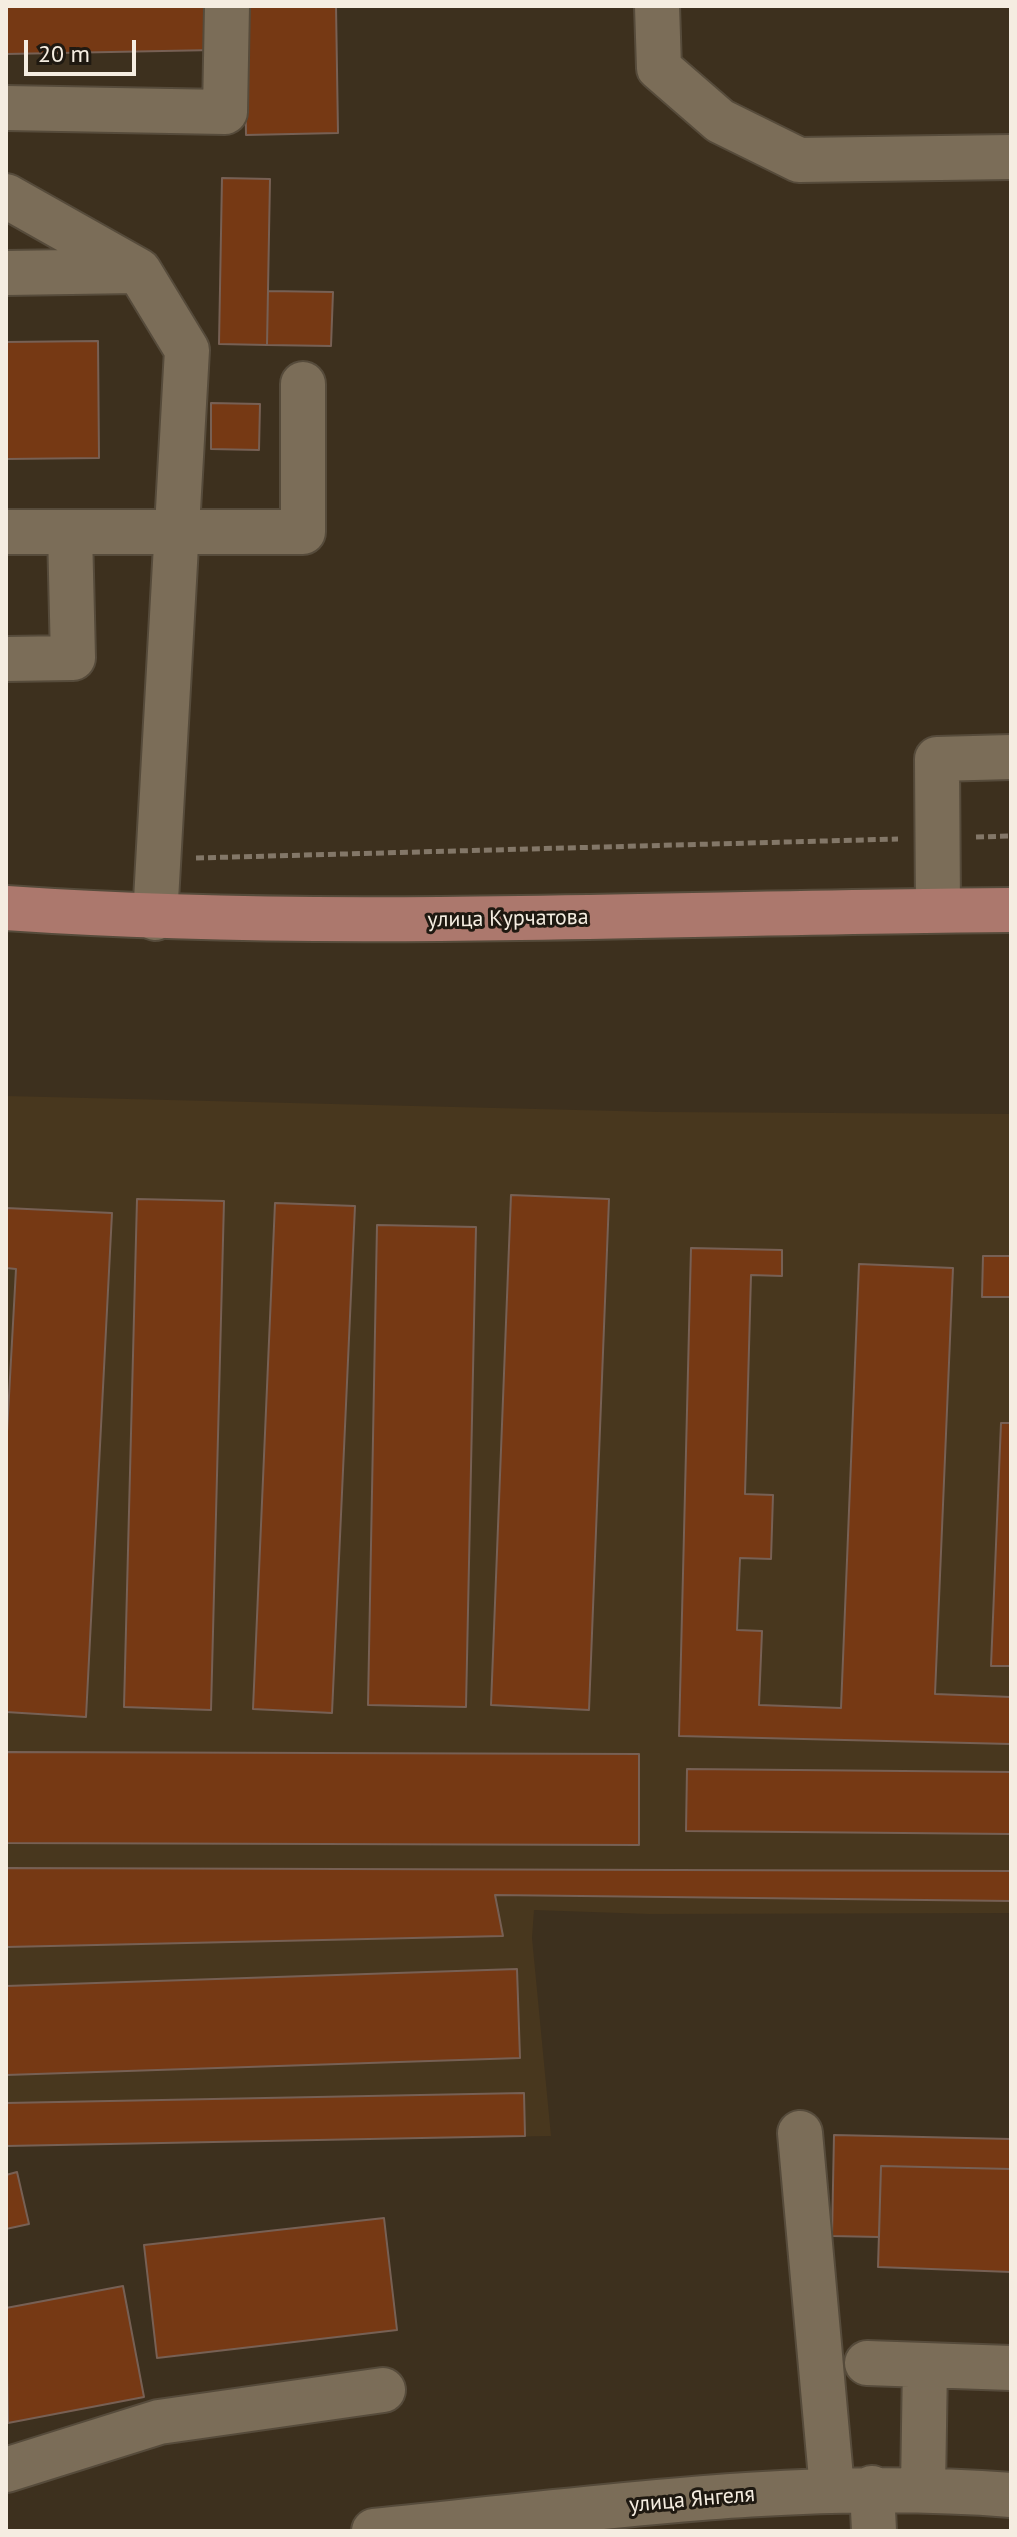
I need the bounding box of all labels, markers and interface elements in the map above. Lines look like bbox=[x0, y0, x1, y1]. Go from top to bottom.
scale bar bbox=[28, 24, 140, 74]
text: 20 m bbox=[38, 38, 90, 69]
street label: улица Курчатова bbox=[427, 904, 589, 934]
street label: улица Янгеля bbox=[628, 2481, 756, 2519]

